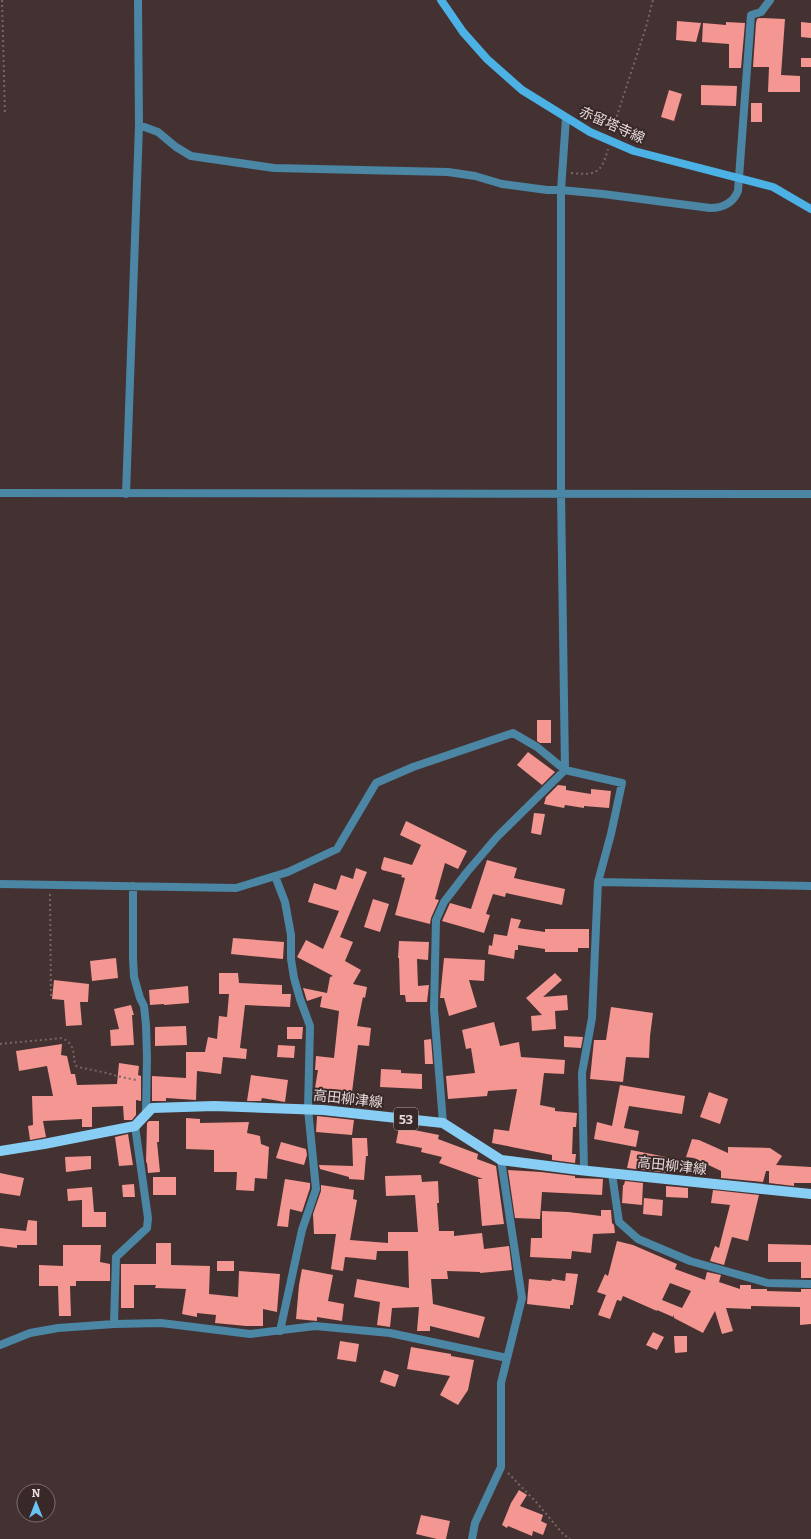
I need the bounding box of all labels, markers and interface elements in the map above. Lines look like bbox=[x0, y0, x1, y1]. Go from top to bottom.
street label: 赤留塔寺線 bbox=[577, 103, 647, 147]
street label: 高田柳津線 bbox=[312, 1087, 384, 1111]
road number: 53 bbox=[394, 1108, 418, 1130]
street label: 高田柳津線 bbox=[636, 1154, 708, 1178]
north arrow bbox=[16, 1483, 56, 1523]
text: N bbox=[32, 1487, 41, 1500]

